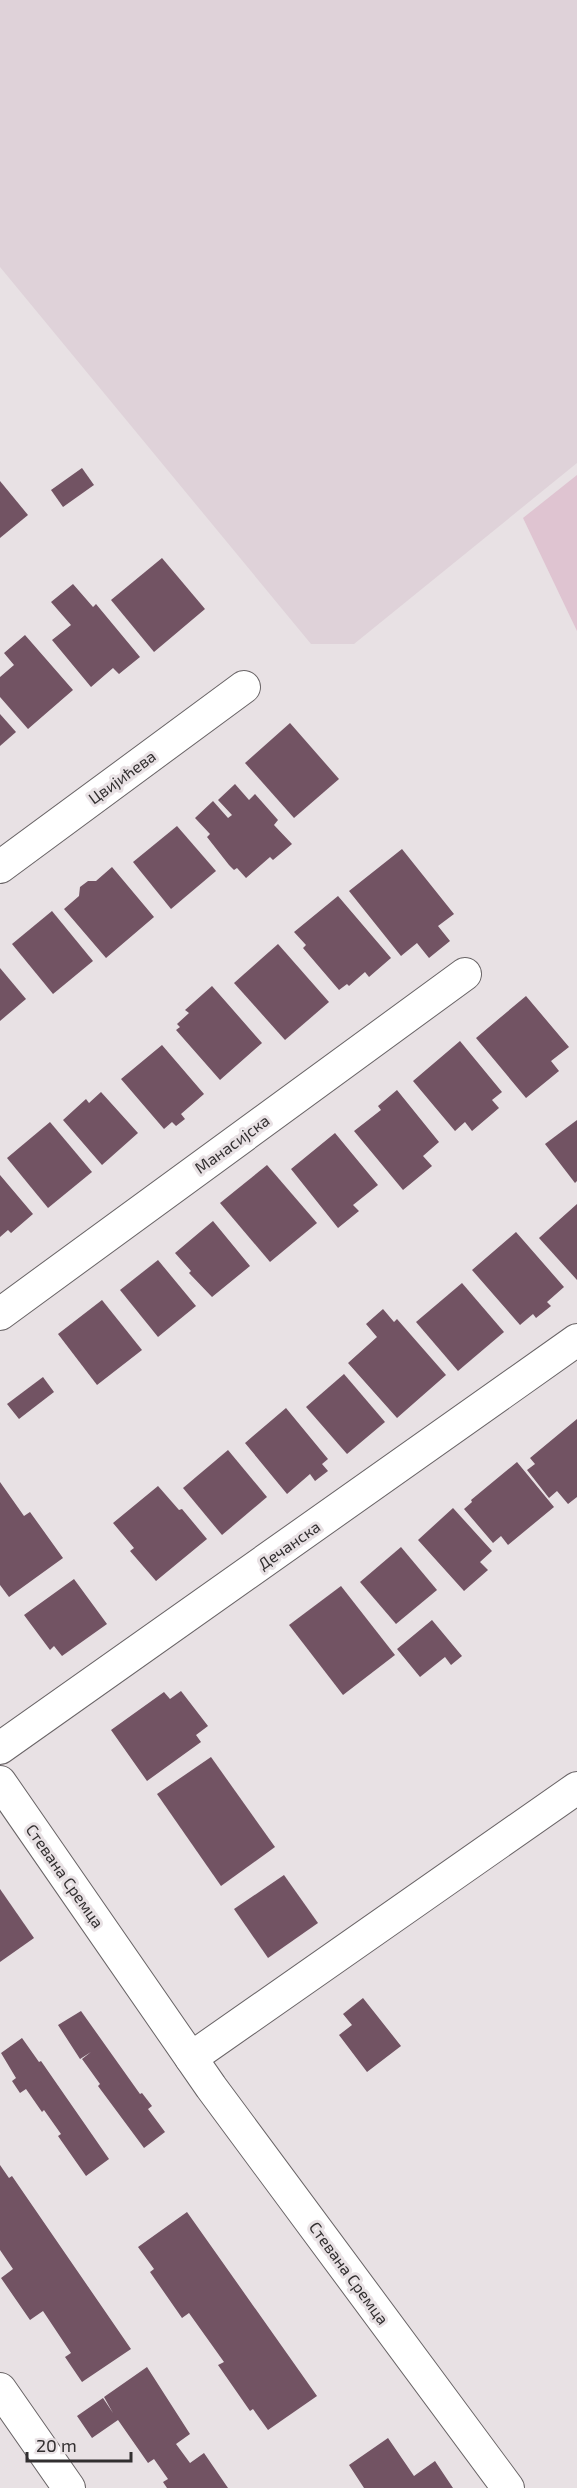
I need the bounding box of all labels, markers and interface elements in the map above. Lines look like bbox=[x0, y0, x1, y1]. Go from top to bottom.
street label: Цвијићева bbox=[84, 746, 160, 808]
street label: Манасијска bbox=[191, 1110, 273, 1178]
street label: Дечанска bbox=[254, 1516, 324, 1573]
street label: Стевана Сремца bbox=[23, 1820, 108, 1931]
street label: Стевана Сремца bbox=[306, 2218, 393, 2328]
scale bar bbox=[27, 2425, 130, 2463]
text: 20 m bbox=[36, 2434, 77, 2456]

